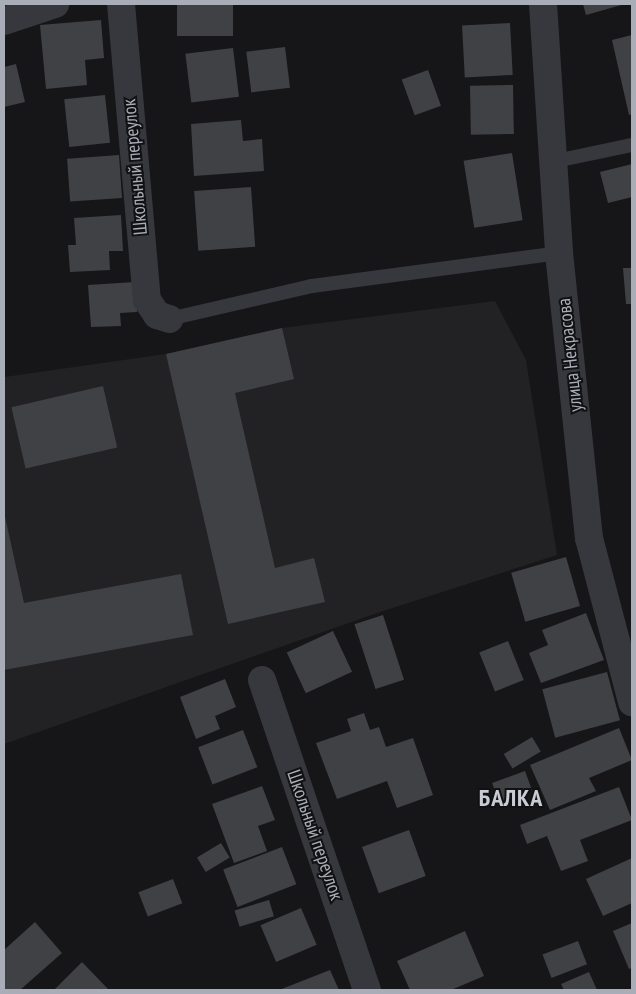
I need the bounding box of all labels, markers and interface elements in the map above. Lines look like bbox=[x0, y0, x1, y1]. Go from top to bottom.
street label: Школьный переулок bbox=[118, 98, 152, 236]
street label: улица Некрасова bbox=[553, 297, 587, 413]
street label: Школьный переулок bbox=[282, 767, 348, 903]
district label: БАЛКА bbox=[478, 784, 544, 812]

